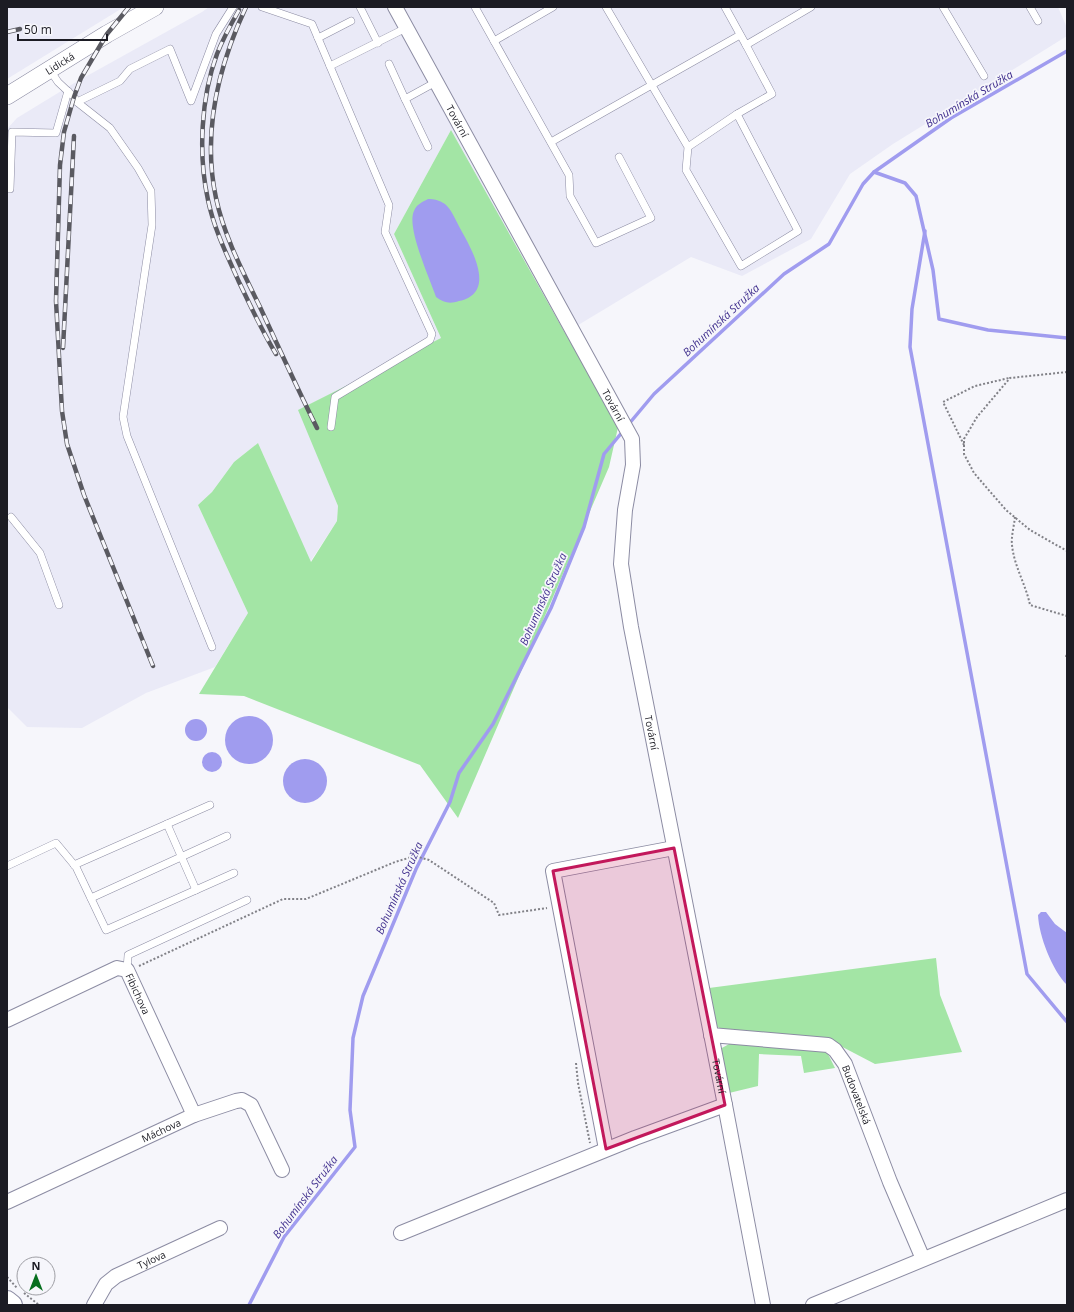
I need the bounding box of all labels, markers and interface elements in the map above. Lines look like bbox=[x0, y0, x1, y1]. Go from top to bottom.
scale bar bbox=[18, 16, 107, 42]
text: 50 m bbox=[24, 21, 52, 38]
street label: Lidická bbox=[42, 49, 77, 78]
water label: Bohumínská Stružka bbox=[922, 66, 1015, 131]
street label: Tovární bbox=[443, 102, 472, 140]
water label: Bohumínská Stružka bbox=[679, 280, 762, 359]
street label: Tovární bbox=[599, 386, 628, 424]
water label: Bohumínská Stružka bbox=[515, 550, 570, 647]
street label: Tovární bbox=[642, 714, 662, 751]
water label: Bohumínská Stružka bbox=[371, 839, 426, 936]
street label: Fibichova bbox=[122, 971, 154, 1017]
street label: Tovární bbox=[709, 1058, 730, 1095]
street label: Budovatelská bbox=[839, 1063, 874, 1126]
street label: Máchova bbox=[139, 1115, 183, 1146]
water label: Bohumínská Stružka bbox=[269, 1152, 341, 1241]
street label: Tylova bbox=[135, 1247, 168, 1272]
north arrow bbox=[16, 1256, 56, 1296]
text: N bbox=[32, 1258, 40, 1273]

